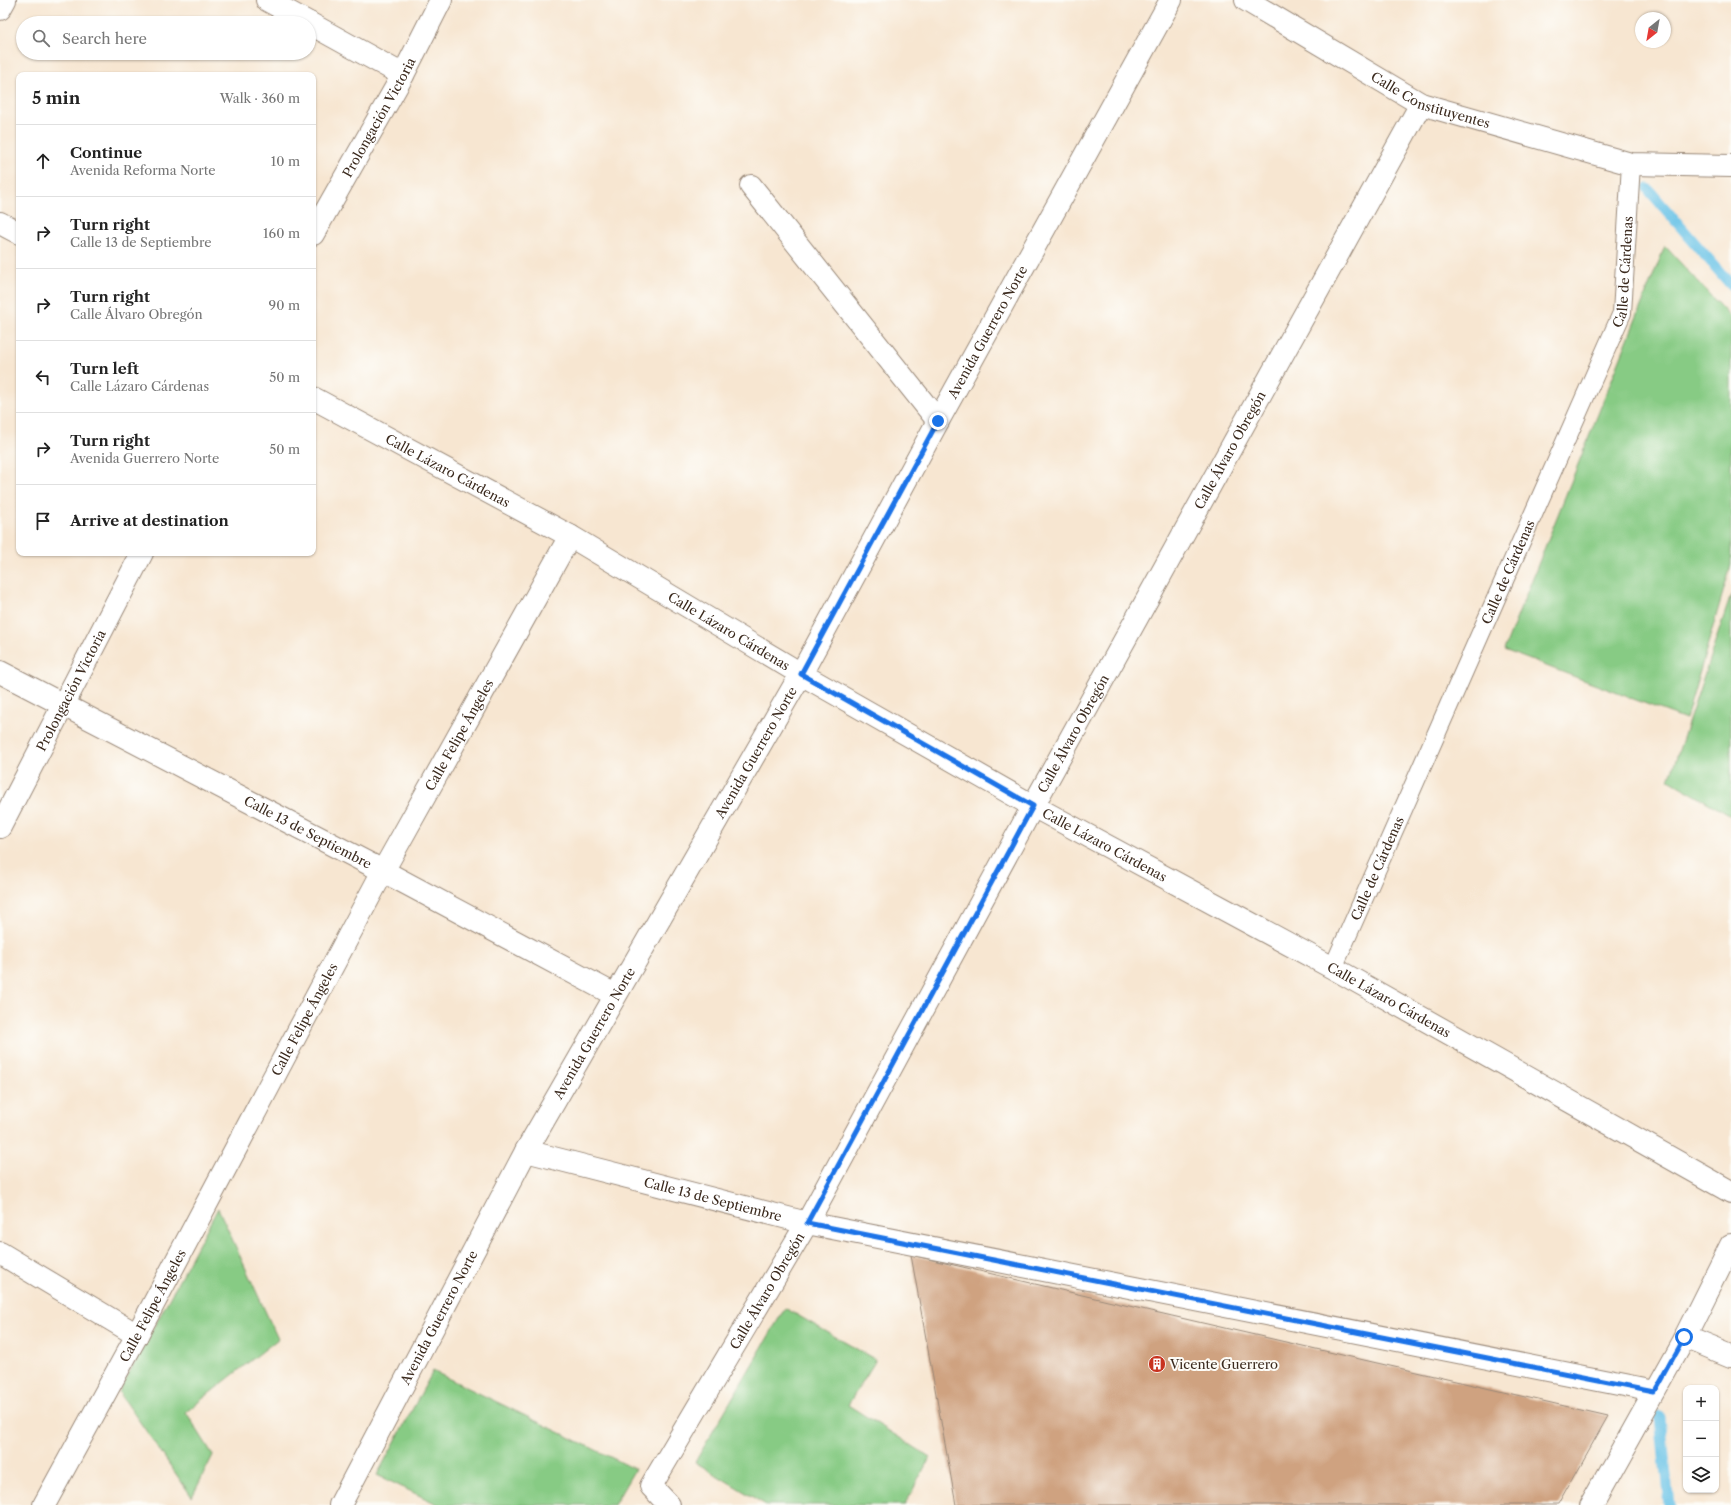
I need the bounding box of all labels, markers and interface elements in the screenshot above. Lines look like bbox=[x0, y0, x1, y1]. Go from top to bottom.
north arrow bbox=[1635, 12, 1671, 48]
search box bbox=[16, 16, 316, 60]
icon: search bbox=[30, 27, 52, 49]
text: Search here bbox=[62, 29, 147, 48]
street label: Prolongación Victoria bbox=[339, 55, 419, 180]
street label: Calle Constituyentes bbox=[1368, 68, 1492, 131]
text: 5 min bbox=[32, 88, 80, 108]
text: Walk · 360 m bbox=[220, 90, 300, 106]
text: Continue bbox=[70, 143, 142, 162]
icon: ahead bbox=[32, 150, 54, 172]
text: 10 m bbox=[271, 153, 300, 169]
text: Avenida Reforma Norte bbox=[70, 162, 216, 178]
text: Turn right bbox=[70, 215, 150, 234]
street label: Calle de Cárdenas bbox=[1609, 215, 1636, 330]
icon: right bbox=[32, 222, 54, 244]
text: 160 m bbox=[263, 225, 300, 241]
text: Calle 13 de Septiembre bbox=[70, 234, 212, 250]
street label: Avenida Guerrero Norte bbox=[944, 263, 1030, 402]
text: Turn right bbox=[70, 287, 150, 306]
icon: right bbox=[32, 294, 54, 316]
text: 90 m bbox=[269, 297, 300, 313]
text: Calle Álvaro Obregón bbox=[70, 306, 203, 322]
text: Turn left bbox=[70, 359, 139, 378]
icon: left bbox=[32, 366, 54, 388]
text: 50 m bbox=[269, 369, 300, 385]
text: Calle Lázaro Cárdenas bbox=[70, 378, 209, 394]
street label: Calle Álvaro Obregón bbox=[1191, 388, 1269, 512]
route end bbox=[929, 412, 947, 430]
street label: Calle Lázaro Cárdenas bbox=[383, 430, 513, 511]
text: Turn right bbox=[70, 431, 150, 450]
icon: right bbox=[32, 438, 54, 460]
text: 50 m bbox=[269, 441, 300, 457]
text: Avenida Guerrero Norte bbox=[70, 450, 219, 466]
icon: arrive bbox=[32, 510, 54, 532]
text: Arrive at destination bbox=[70, 511, 229, 530]
street label: Calle de Cárdenas bbox=[1478, 517, 1538, 626]
street label: Calle Lázaro Cárdenas bbox=[665, 588, 793, 674]
street label: Prolongación Victoria bbox=[33, 627, 109, 754]
street label: Calle Álvaro Obregón bbox=[1034, 672, 1112, 796]
street label: Calle Felipe Ángeles bbox=[422, 676, 497, 793]
street label: Avenida Guerrero Norte bbox=[711, 684, 800, 822]
street label: Calle 13 de Septiembre bbox=[241, 792, 374, 872]
street label: Calle Lázaro Cárdenas bbox=[1039, 805, 1170, 885]
street label: Calle de Cárdenas bbox=[1347, 813, 1407, 923]
street label: Calle Lázaro Cárdenas bbox=[1325, 958, 1454, 1041]
street label: Calle Felipe Ángeles bbox=[268, 960, 341, 1079]
street label: Avenida Guerrero Norte bbox=[549, 964, 638, 1103]
street label: Calle 13 de Septiembre bbox=[642, 1174, 784, 1224]
street label: Calle Álvaro Obregón bbox=[726, 1230, 807, 1352]
street label: Calle Felipe Ángeles bbox=[116, 1246, 189, 1365]
street label: Avenida Guerrero Norte bbox=[396, 1247, 480, 1388]
route start bbox=[1675, 1328, 1693, 1346]
building icon: Vicente Guerrero bbox=[1147, 1354, 1167, 1374]
place label: Vicente Guerrero bbox=[1169, 1356, 1278, 1372]
map controls bbox=[1683, 1385, 1719, 1493]
button: + bbox=[1683, 1385, 1719, 1421]
button: − bbox=[1683, 1421, 1719, 1457]
button: layers bbox=[1683, 1457, 1719, 1493]

